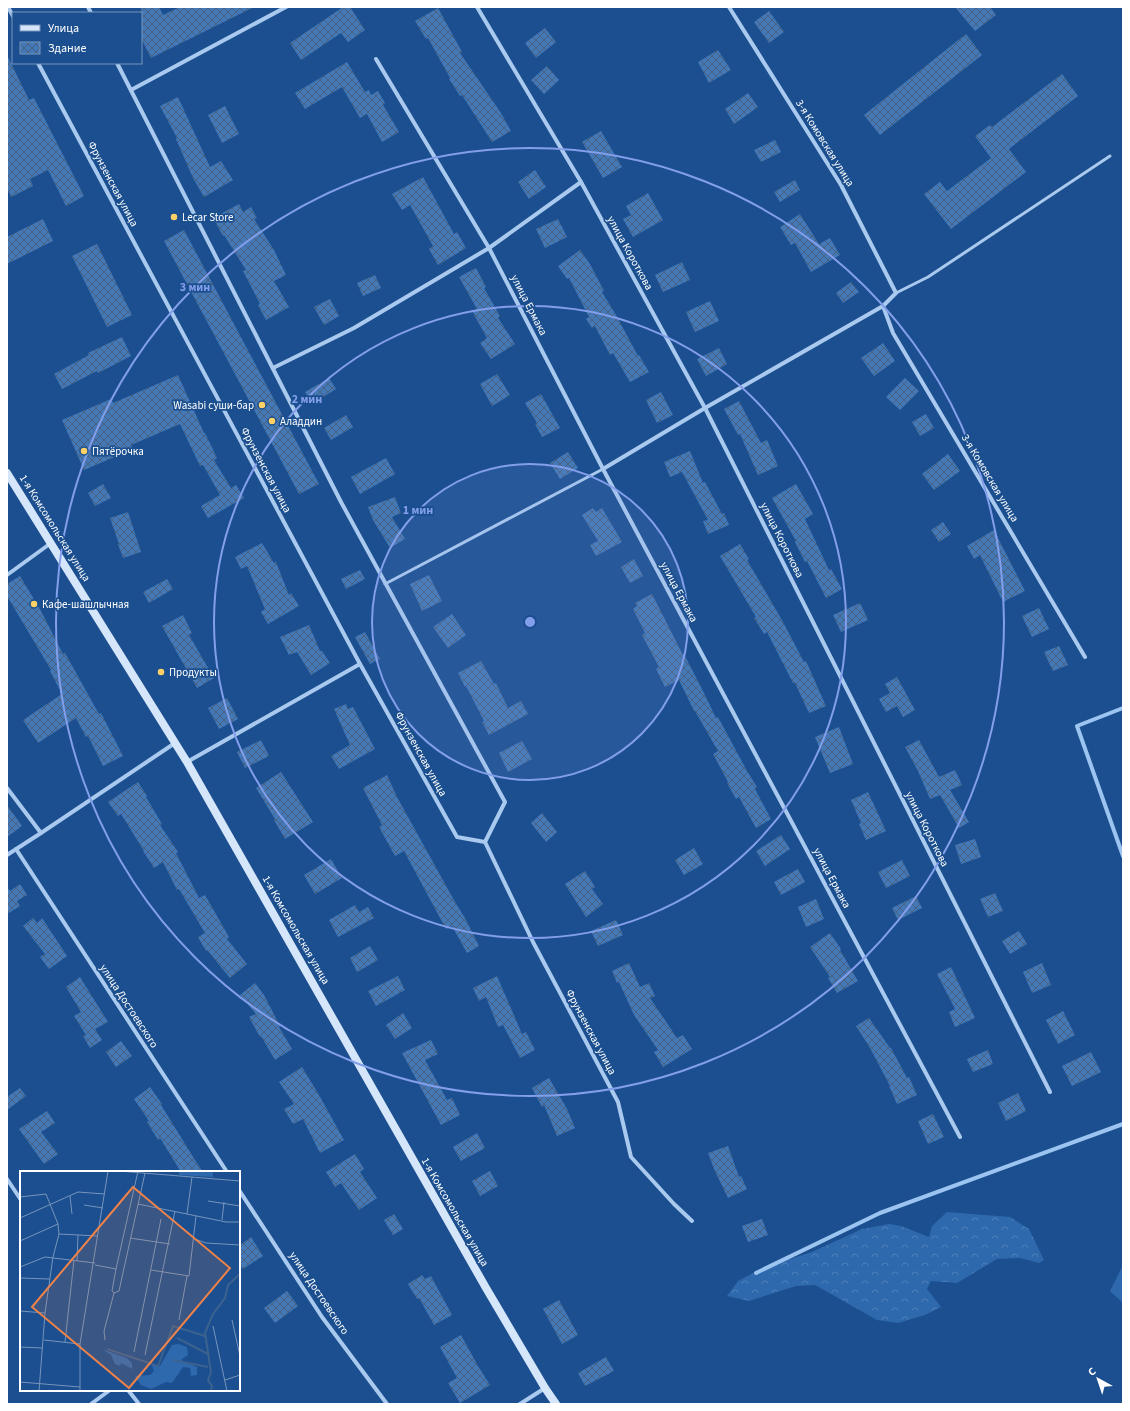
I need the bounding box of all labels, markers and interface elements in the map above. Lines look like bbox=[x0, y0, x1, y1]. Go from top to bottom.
legend bbox=[12, 12, 142, 64]
text: Улица bbox=[48, 20, 79, 37]
text: Здание bbox=[48, 40, 87, 57]
street label: 3-я Комовская улица bbox=[792, 97, 858, 189]
street label: Фрунзенская улица bbox=[84, 139, 142, 229]
place label: Lecar Store bbox=[182, 210, 234, 225]
marker: Lecar Store bbox=[169, 212, 179, 222]
street label: улица Короткова bbox=[603, 213, 657, 293]
street label: улица Ермака bbox=[507, 272, 551, 338]
text: 3 мин bbox=[180, 279, 210, 296]
text: 2 мин bbox=[292, 391, 322, 408]
place label: Wasabi суши-бар bbox=[173, 398, 254, 413]
marker: Wasabi суши-бар bbox=[257, 400, 267, 410]
place label: Аладдин bbox=[280, 414, 322, 429]
marker: Аладдин bbox=[267, 416, 277, 426]
street label: Фрунзенская улица bbox=[237, 425, 295, 515]
street label: 3-я Комовская улица bbox=[958, 431, 1022, 525]
place label: Пятёрочка bbox=[92, 444, 144, 459]
marker: Пятёрочка bbox=[79, 446, 89, 456]
street label: 1-я Комсомольская улица bbox=[16, 472, 94, 584]
street label: улица Короткова bbox=[757, 500, 807, 580]
text: 1 мин bbox=[403, 502, 433, 519]
street label: улица Ермака bbox=[657, 559, 701, 625]
place label: Кафе-шашлычная bbox=[42, 597, 129, 612]
marker: Кафе-шашлычная bbox=[29, 599, 39, 609]
centre of rings bbox=[523, 615, 537, 629]
place label: Продукты bbox=[169, 665, 217, 680]
marker: Продукты bbox=[156, 667, 166, 677]
street label: Фрунзенская улица bbox=[391, 709, 451, 799]
street label: улица Короткова bbox=[902, 789, 952, 869]
street label: улица Ермака bbox=[810, 845, 854, 911]
street label: 1-я Комсомольская улица bbox=[259, 873, 333, 987]
street label: улица Достоевского bbox=[96, 961, 162, 1051]
street label: Фрунзенская улица bbox=[562, 987, 620, 1077]
street label: 1-я Комсомольская улица bbox=[418, 1155, 492, 1269]
inset map bbox=[20, 1171, 240, 1391]
street label: улица Достоевского bbox=[286, 1249, 352, 1337]
north arrow bbox=[1078, 1359, 1118, 1399]
text: С bbox=[1085, 1364, 1100, 1380]

